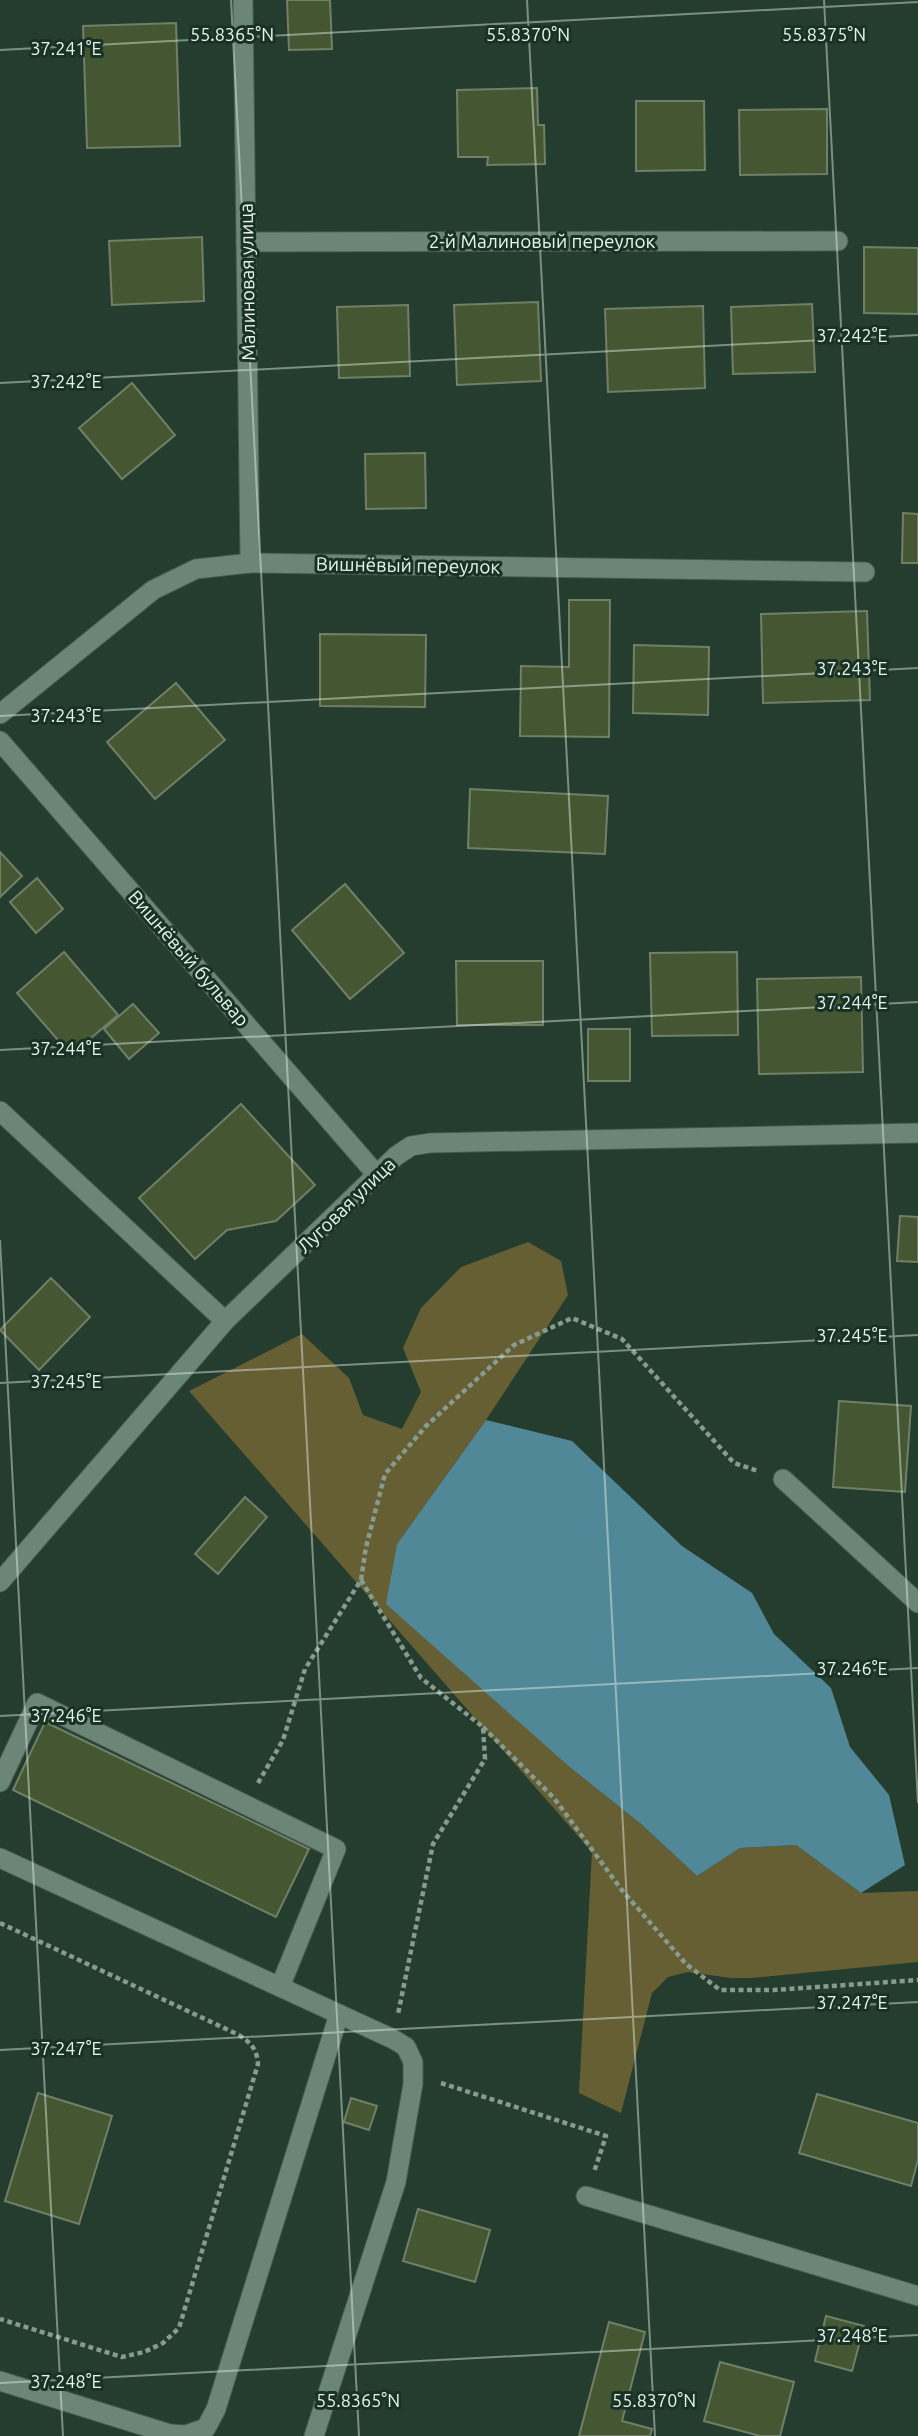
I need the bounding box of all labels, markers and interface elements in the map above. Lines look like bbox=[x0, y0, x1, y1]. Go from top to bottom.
text: 55.8365°N bbox=[190, 24, 274, 44]
text: 55.8370°N bbox=[486, 24, 570, 44]
text: 55.8375°N bbox=[782, 24, 866, 44]
text: 37.241°E bbox=[30, 38, 102, 58]
street label: Малиновая улица bbox=[235, 203, 259, 361]
street label: 2-й Малиновый переулок bbox=[429, 230, 656, 252]
text: 37.242°E bbox=[816, 325, 888, 345]
text: 37.242°E bbox=[30, 371, 102, 391]
street label: Вишнёвый переулок bbox=[316, 552, 501, 578]
text: 37.243°E bbox=[816, 658, 888, 678]
text: 37.243°E bbox=[30, 705, 102, 725]
street label: Вишнёвый бульвар bbox=[124, 886, 254, 1030]
text: 37.244°E bbox=[816, 992, 888, 1012]
text: 37.244°E bbox=[30, 1038, 102, 1058]
street label: Луговая улица bbox=[292, 1153, 400, 1257]
text: 37.245°E bbox=[816, 1325, 888, 1345]
text: 37.245°E bbox=[30, 1371, 102, 1391]
text: 37.246°E bbox=[816, 1658, 888, 1678]
text: 37.246°E bbox=[30, 1705, 102, 1725]
text: 37.247°E bbox=[816, 1992, 888, 2012]
text: 37.247°E bbox=[30, 2038, 102, 2058]
text: 37.248°E bbox=[816, 2325, 888, 2345]
text: 37.248°E bbox=[30, 2371, 102, 2391]
text: 55.8365°N bbox=[316, 2390, 400, 2410]
text: 55.8370°N bbox=[612, 2390, 696, 2410]

